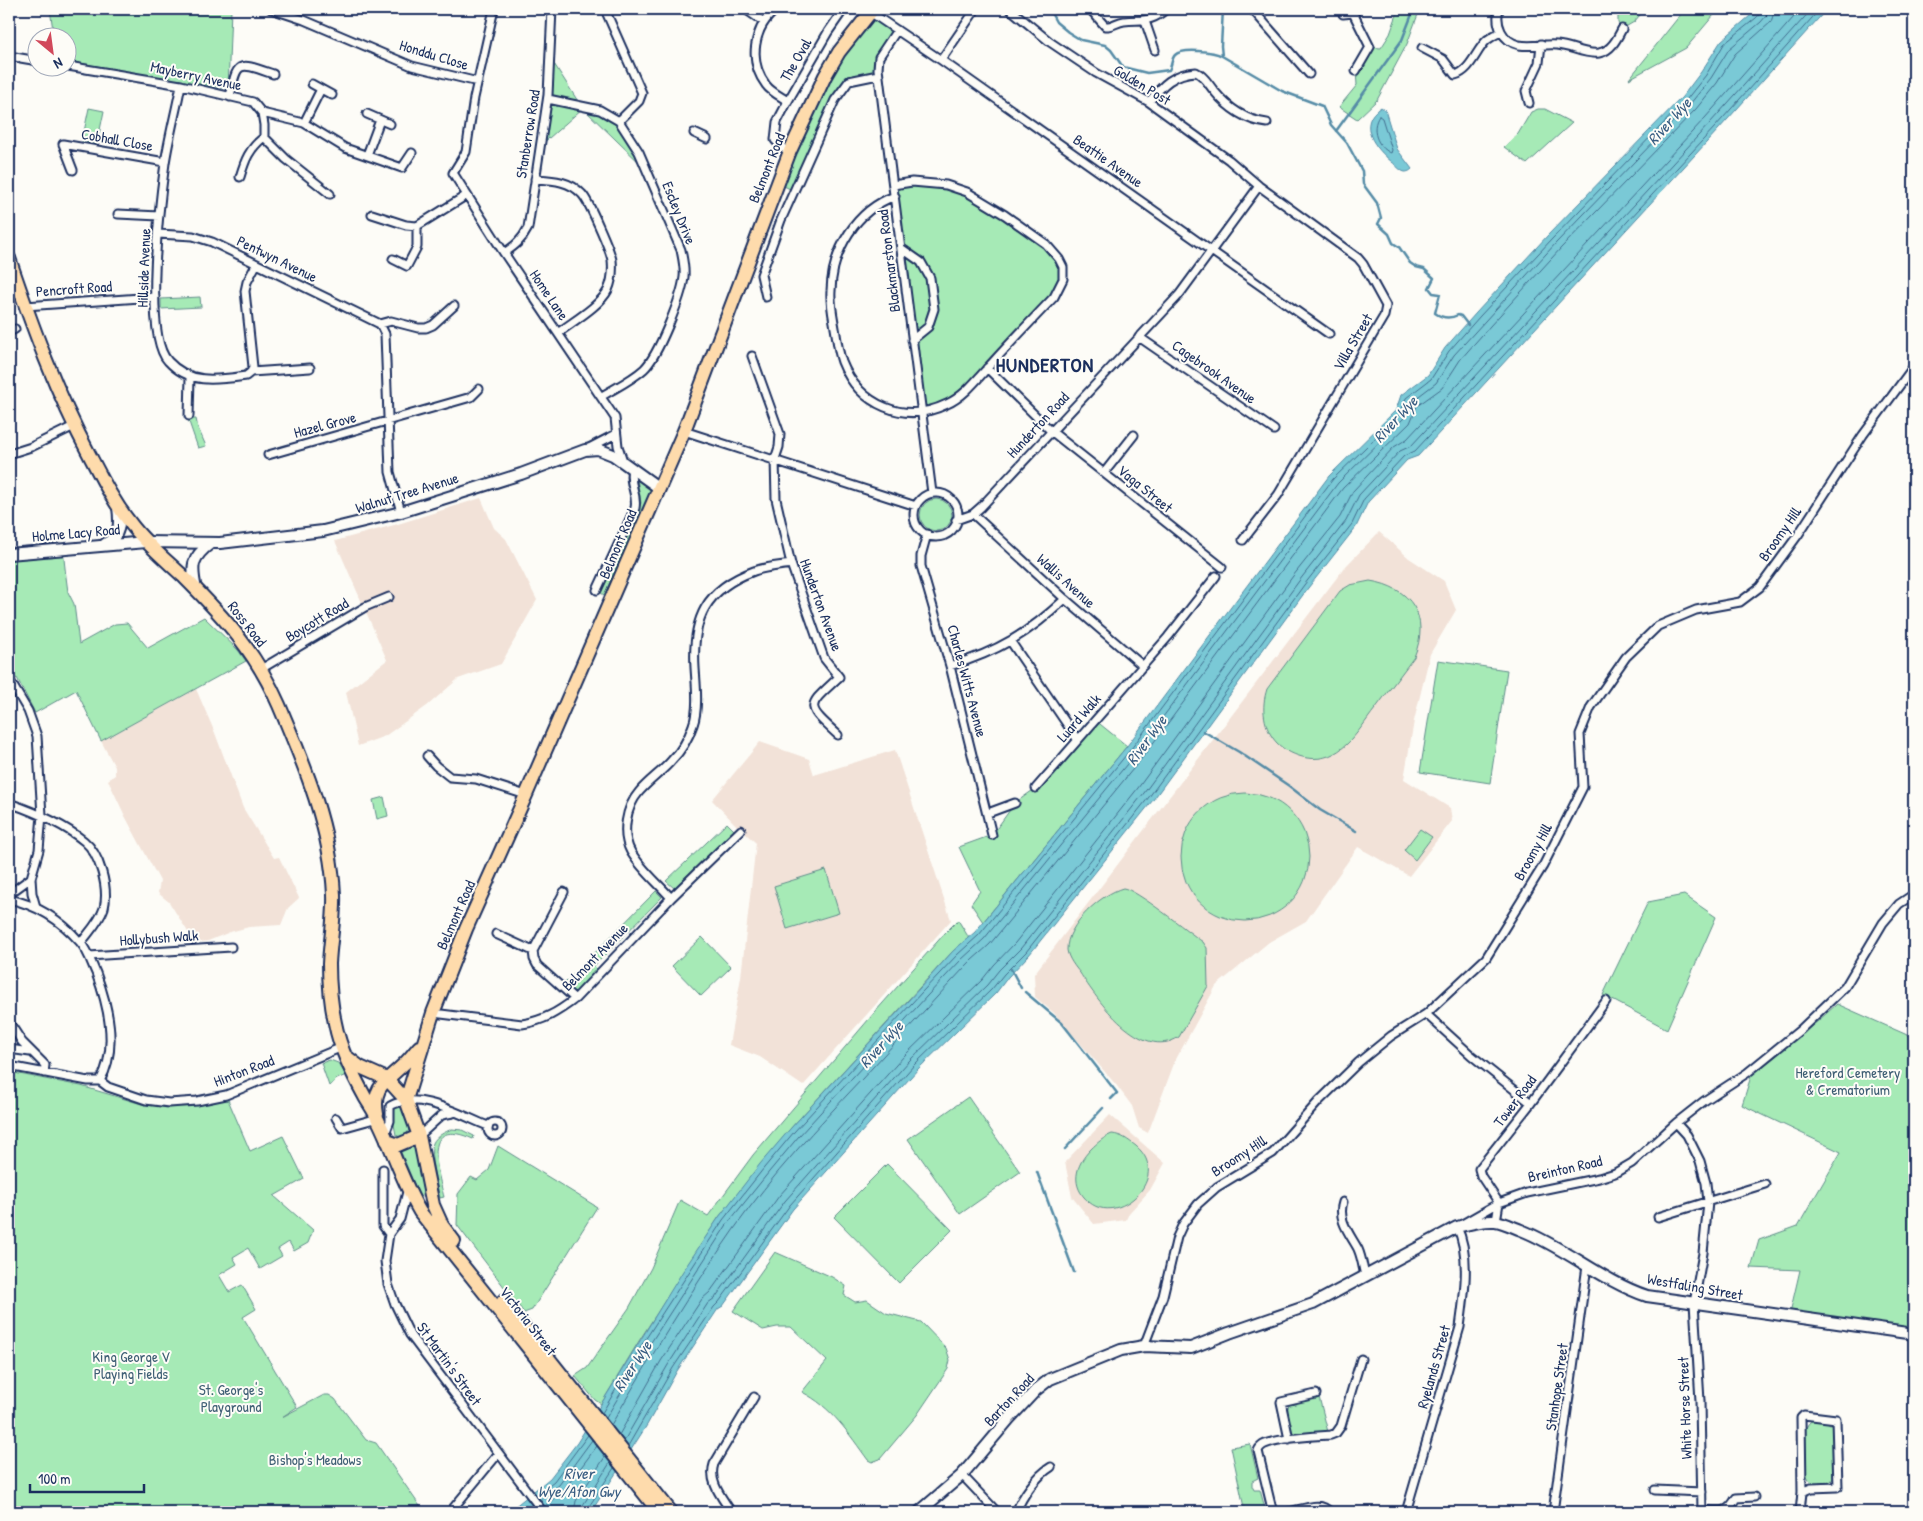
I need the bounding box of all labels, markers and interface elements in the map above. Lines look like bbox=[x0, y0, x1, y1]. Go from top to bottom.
north arrow bbox=[28, 28, 78, 78]
street label: Honddu Close bbox=[397, 34, 471, 75]
street label: The Oval bbox=[775, 34, 816, 85]
text: N bbox=[50, 54, 66, 74]
street label: Mayberry Avenue bbox=[149, 56, 244, 95]
street label: Golden Post bbox=[1110, 59, 1176, 110]
street label: Stanberrow Road bbox=[510, 88, 545, 180]
water label: River Wye bbox=[1642, 92, 1696, 149]
street label: Cobhall Close bbox=[80, 123, 155, 156]
street label: Beattie Avenue bbox=[1069, 129, 1147, 192]
street label: Belmont Road bbox=[743, 130, 790, 206]
street label: Escley Drive bbox=[657, 178, 702, 247]
street label: Blackmarston Road bbox=[872, 208, 905, 314]
street label: Hillside Avenue bbox=[132, 228, 155, 308]
street label: Pentwyn Avenue bbox=[234, 230, 321, 287]
street label: Home Lane bbox=[525, 265, 574, 324]
street label: Pencroft Road bbox=[35, 275, 113, 302]
street label: Villa Street bbox=[1328, 309, 1378, 374]
street label: Cagebrook Avenue bbox=[1168, 335, 1261, 408]
district label: HUNDERTON bbox=[996, 351, 1094, 378]
street label: Hunderton Road bbox=[1002, 387, 1074, 462]
water label: River Wye bbox=[1368, 390, 1423, 447]
street label: Hazel Grove bbox=[291, 406, 358, 443]
street label: Vaga Street bbox=[1113, 460, 1178, 518]
street label: Walnut Tree Avenue bbox=[353, 467, 461, 518]
street label: Broomy Hill bbox=[1753, 502, 1806, 565]
street label: Belmont Road bbox=[593, 506, 642, 582]
street label: Holme Lacy Road bbox=[31, 518, 121, 547]
street label: Wallis Avenue bbox=[1032, 549, 1100, 613]
street label: Hunderton Avenue bbox=[795, 556, 848, 654]
street label: Boycott Road bbox=[281, 592, 352, 647]
street label: Ross Road bbox=[223, 597, 272, 651]
street label: Charles Witts Avenue bbox=[942, 622, 993, 739]
street label: Luard Walk bbox=[1052, 689, 1106, 746]
water label: River Wye bbox=[1121, 710, 1172, 769]
street label: Broomy Hill bbox=[1508, 819, 1557, 884]
street label: Belmont Road bbox=[431, 877, 480, 953]
street label: Belmont Avenue bbox=[557, 918, 633, 995]
street label: Hollybush Walk bbox=[119, 924, 199, 951]
water label: River Wye bbox=[854, 1015, 908, 1072]
street label: Hinton Road bbox=[211, 1049, 277, 1092]
park label: Hereford Cemetery & Crematorium bbox=[1796, 1062, 1900, 1100]
street label: Tower Road bbox=[1488, 1070, 1541, 1131]
street label: Broomy Hill bbox=[1207, 1130, 1271, 1181]
street label: Breinton Road bbox=[1526, 1150, 1604, 1187]
street label: Westfaling Street bbox=[1646, 1268, 1745, 1305]
street label: Victoria Street bbox=[495, 1282, 562, 1360]
street label: St Martin's Street bbox=[412, 1318, 487, 1410]
street label: Ryelands Street bbox=[1412, 1322, 1456, 1411]
water label: River Wye bbox=[607, 1336, 657, 1396]
street label: Stanhope Street bbox=[1540, 1341, 1573, 1432]
park label: King George V Playing Fields bbox=[92, 1346, 170, 1384]
street label: White Horse Street bbox=[1672, 1356, 1697, 1460]
street label: Barton Road bbox=[979, 1369, 1039, 1431]
park label: St. George's Playground bbox=[199, 1379, 264, 1417]
park label: Bishop's Meadows bbox=[269, 1449, 362, 1470]
scale bar bbox=[30, 1461, 144, 1493]
water label: River Wye/Afon Gwy bbox=[538, 1462, 622, 1502]
text: 100 m bbox=[38, 1468, 71, 1489]

